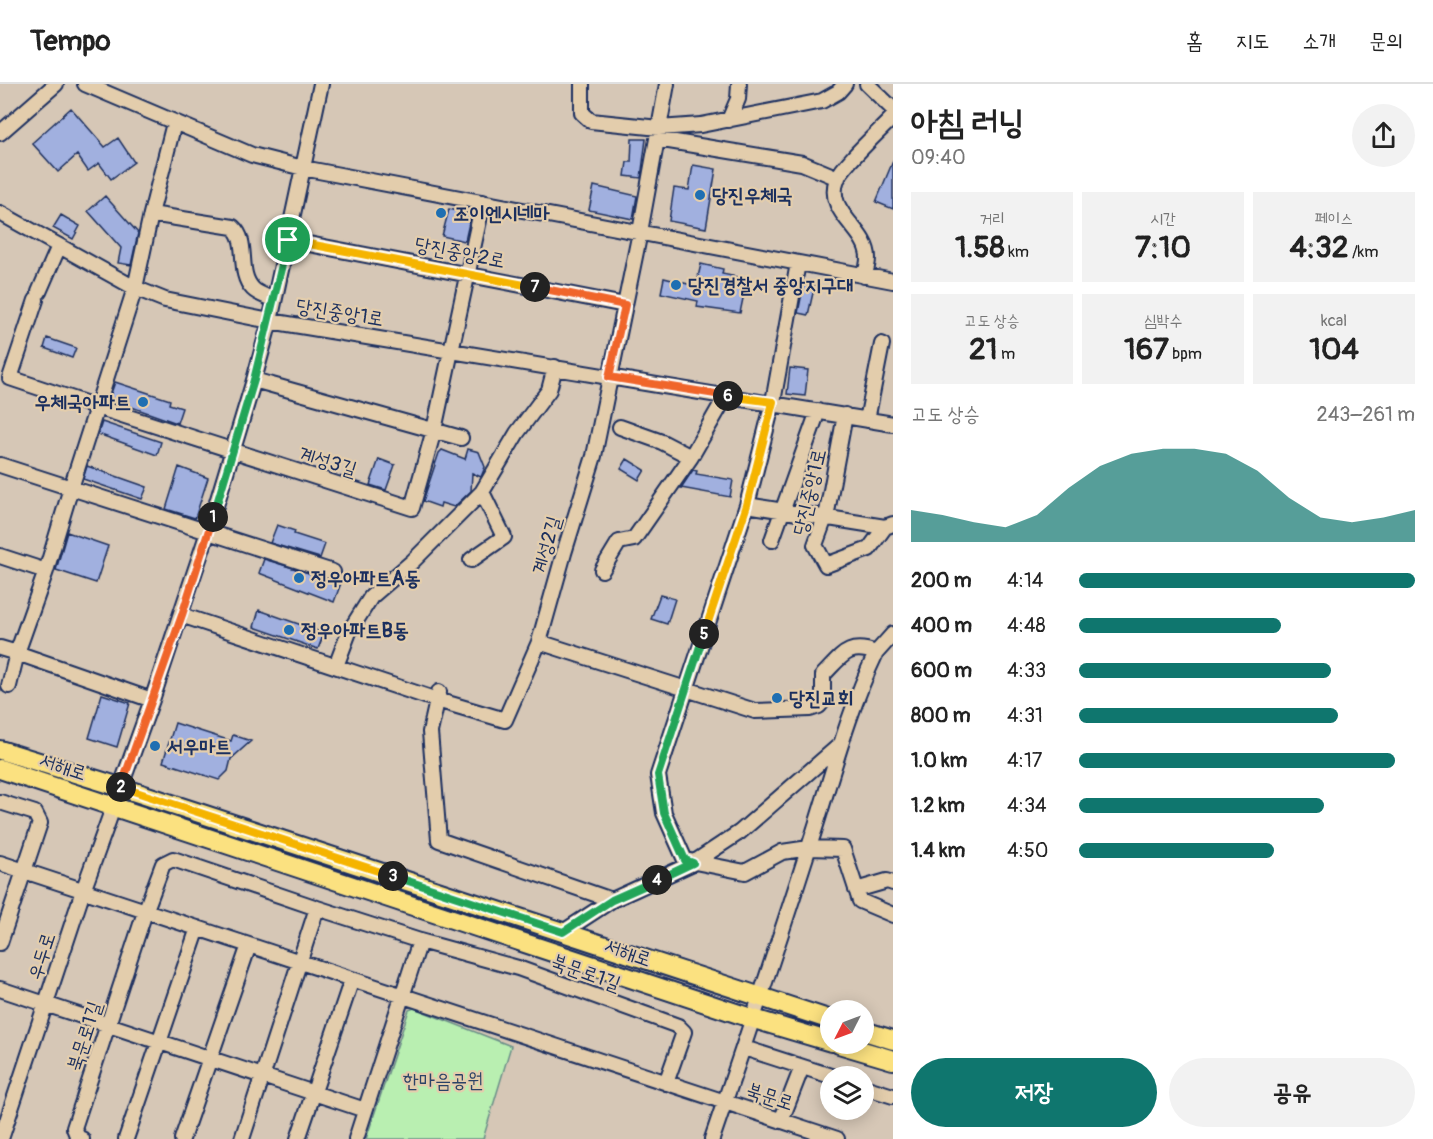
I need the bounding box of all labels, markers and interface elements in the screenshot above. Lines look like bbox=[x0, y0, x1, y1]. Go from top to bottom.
text: Tempo bbox=[30, 24, 111, 59]
text: 홈 bbox=[1186, 28, 1203, 55]
text: 지도 bbox=[1236, 28, 1269, 55]
text: 소개 bbox=[1302, 28, 1336, 55]
text: 문의 bbox=[1369, 28, 1403, 55]
text: 아침 러닝 bbox=[911, 102, 1024, 143]
button: share bbox=[1352, 104, 1415, 167]
text: 09:40 bbox=[911, 145, 966, 170]
place label: 당진우체국 bbox=[712, 183, 792, 208]
marker: 당진우체국 bbox=[693, 188, 707, 202]
place label: 조이엔시네마 bbox=[453, 201, 550, 226]
marker: 조이엔시네마 bbox=[434, 206, 448, 220]
text: 거리 bbox=[979, 209, 1005, 229]
text: 시간 bbox=[1150, 209, 1176, 229]
text: 페이스 bbox=[1315, 209, 1353, 229]
pin bbox=[262, 214, 313, 265]
icon: arrive bbox=[271, 223, 304, 256]
text: 1.58 bbox=[955, 229, 1005, 266]
text: 7:10 bbox=[1135, 229, 1191, 266]
text: 4:32 bbox=[1289, 229, 1348, 266]
street label: 당진중앙2로 bbox=[413, 231, 507, 274]
text: km bbox=[1005, 242, 1029, 262]
text: /km bbox=[1348, 242, 1379, 262]
pin: 7 bbox=[520, 272, 550, 302]
place label: 당진경찰서 중앙지구대 bbox=[688, 273, 853, 298]
text: 7 bbox=[531, 277, 539, 297]
marker: 당진경찰서 중앙지구대 bbox=[669, 278, 683, 292]
street label: 당진중앙1로 bbox=[294, 293, 385, 332]
text: 고도 상승 bbox=[965, 311, 1019, 331]
text: 심박수 bbox=[1144, 311, 1182, 331]
text: kcal bbox=[1321, 311, 1347, 331]
text: 21 bbox=[969, 331, 997, 368]
text: 167 bbox=[1124, 331, 1169, 368]
text: 104 bbox=[1309, 331, 1359, 368]
text: m bbox=[997, 344, 1015, 364]
text: bpm bbox=[1169, 344, 1202, 364]
pin: 6 bbox=[713, 381, 743, 411]
text: 6 bbox=[723, 386, 733, 406]
place label: 우체국아파트 bbox=[34, 390, 131, 415]
marker: 우체국아파트 bbox=[136, 395, 150, 409]
text: 고도 상승 bbox=[911, 402, 980, 427]
text: 243–261 m bbox=[1317, 402, 1415, 427]
street label: 계성3길 bbox=[296, 441, 360, 482]
street label: 당진중앙1로 bbox=[787, 446, 832, 538]
pin: 1 bbox=[198, 502, 228, 532]
text: 1 bbox=[210, 507, 216, 527]
street label: 계성2길 bbox=[526, 513, 567, 577]
place label: 정우아파트A동 bbox=[311, 566, 421, 591]
text: 200 m bbox=[911, 568, 972, 593]
text: 4:14 bbox=[1007, 568, 1043, 593]
marker: 정우아파트A동 bbox=[292, 571, 306, 585]
text: 400 m bbox=[911, 613, 972, 638]
text: 4:48 bbox=[1007, 613, 1046, 638]
place label: 정우아파트B동 bbox=[301, 618, 409, 643]
pin: 5 bbox=[689, 619, 719, 649]
marker: 정우아파트B동 bbox=[282, 623, 296, 637]
text: 5 bbox=[700, 624, 708, 644]
text: 600 m bbox=[911, 658, 972, 683]
text: 4:33 bbox=[1007, 658, 1046, 683]
place label: 당진교회 bbox=[789, 686, 853, 711]
marker: 당진교회 bbox=[770, 691, 784, 705]
text: 800 m bbox=[911, 703, 971, 728]
text: 4:31 bbox=[1007, 703, 1043, 728]
place label: 서우마트 bbox=[167, 734, 231, 759]
marker: 서우마트 bbox=[148, 739, 162, 753]
street label: 서해로 bbox=[36, 747, 90, 786]
text: 1.0 km bbox=[911, 748, 967, 773]
text: 4:17 bbox=[1007, 748, 1042, 773]
pin: 2 bbox=[106, 772, 136, 802]
text: 2 bbox=[117, 777, 125, 797]
text: 1.2 km bbox=[911, 793, 965, 818]
text: 4:34 bbox=[1007, 793, 1047, 818]
text: 1.4 km bbox=[911, 838, 965, 863]
text: 4:50 bbox=[1007, 838, 1048, 863]
pin: 3 bbox=[378, 861, 408, 891]
pin: 4 bbox=[642, 865, 672, 895]
text: 3 bbox=[389, 866, 397, 886]
text: 4 bbox=[652, 870, 662, 890]
street label: 우두로 bbox=[22, 929, 61, 983]
street label: 서해로 bbox=[601, 933, 655, 972]
street label: 북문로1길 bbox=[548, 948, 624, 997]
street label: 북문로1길 bbox=[61, 998, 108, 1074]
north arrow bbox=[820, 1000, 874, 1054]
map controls bbox=[820, 1000, 874, 1120]
button: 저장 bbox=[911, 1058, 1157, 1127]
button: 공유 bbox=[1169, 1058, 1415, 1127]
button: layers bbox=[820, 1066, 874, 1120]
park label: 한마음공원 bbox=[403, 1068, 483, 1093]
street label: 북문로 bbox=[743, 1077, 797, 1116]

